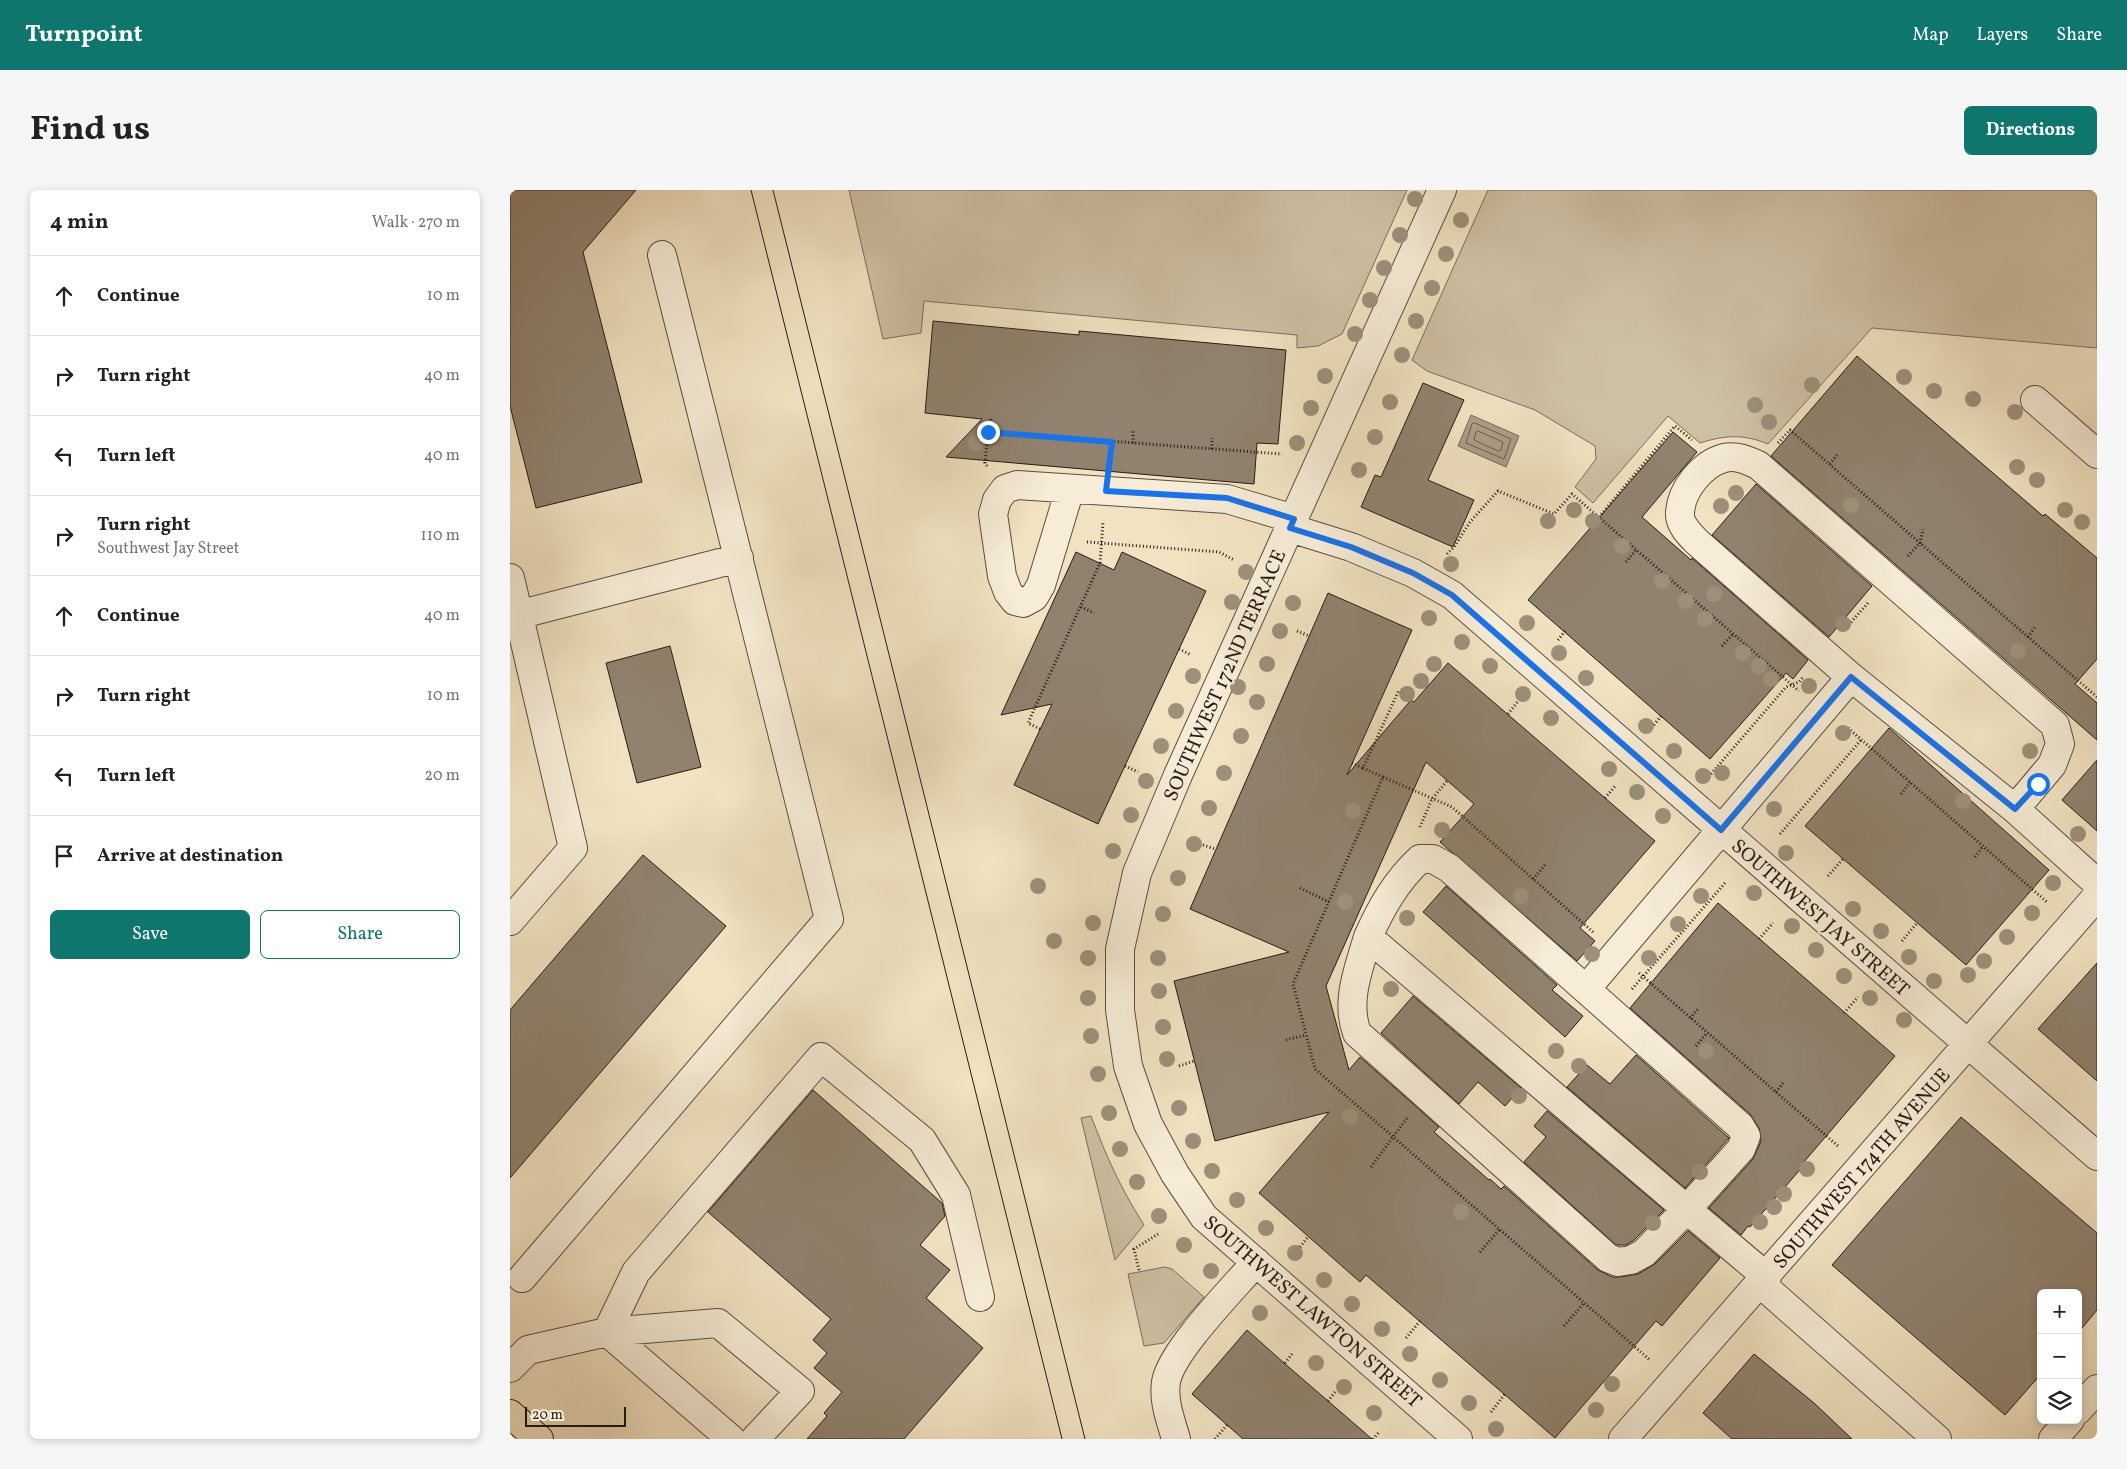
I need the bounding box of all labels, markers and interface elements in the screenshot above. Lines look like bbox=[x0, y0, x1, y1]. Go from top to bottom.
text: Turnpoint bbox=[25, 18, 143, 52]
text: Map bbox=[1912, 23, 1948, 48]
text: Layers bbox=[1976, 23, 2028, 48]
text: Share bbox=[2056, 23, 2102, 48]
text: Find us bbox=[30, 106, 150, 154]
button: Directions bbox=[1964, 106, 2097, 155]
text: 4 min bbox=[50, 208, 109, 237]
text: Walk · 270 m bbox=[372, 212, 460, 234]
icon: ahead bbox=[50, 282, 78, 310]
text: Continue bbox=[97, 283, 180, 309]
text: 10 m bbox=[427, 285, 460, 307]
icon: right bbox=[50, 362, 78, 390]
text: Turn right bbox=[97, 363, 190, 389]
text: 40 m bbox=[424, 365, 460, 387]
route end bbox=[977, 421, 1000, 444]
icon: left bbox=[50, 442, 78, 470]
text: Turn left bbox=[97, 443, 176, 469]
text: 40 m bbox=[424, 445, 460, 467]
text: Turn right bbox=[97, 512, 190, 538]
icon: right bbox=[50, 522, 78, 550]
text: 110 m bbox=[421, 525, 460, 547]
text: Southwest Jay Street bbox=[97, 538, 239, 560]
street label: SOUTHWEST 172ND TERRACE bbox=[1158, 546, 1294, 806]
icon: ahead bbox=[50, 602, 78, 630]
text: Continue bbox=[97, 603, 180, 629]
text: 40 m bbox=[424, 605, 460, 627]
icon: right bbox=[50, 682, 78, 710]
text: Turn right bbox=[97, 683, 190, 709]
text: 10 m bbox=[427, 685, 460, 707]
icon: left bbox=[50, 762, 78, 790]
text: Turn left bbox=[97, 763, 176, 789]
text: 20 m bbox=[425, 765, 460, 787]
route start bbox=[2027, 773, 2050, 796]
street label: SOUTHWEST JAY STREET bbox=[1724, 833, 1915, 1004]
icon: arrive bbox=[50, 842, 78, 870]
text: Arrive at destination bbox=[97, 843, 283, 869]
button: Save bbox=[50, 910, 250, 959]
button: Share bbox=[260, 910, 460, 959]
street label: SOUTHWEST 174TH AVENUE bbox=[1767, 1063, 1958, 1276]
street label: SOUTHWEST LAWTON STREET bbox=[1196, 1210, 1427, 1416]
map controls bbox=[2037, 1289, 2082, 1424]
button: + bbox=[2037, 1289, 2082, 1334]
button: − bbox=[2037, 1334, 2082, 1379]
button: layers bbox=[2037, 1379, 2082, 1424]
scale bar bbox=[525, 1404, 626, 1427]
text: 20 m bbox=[532, 1406, 563, 1425]

